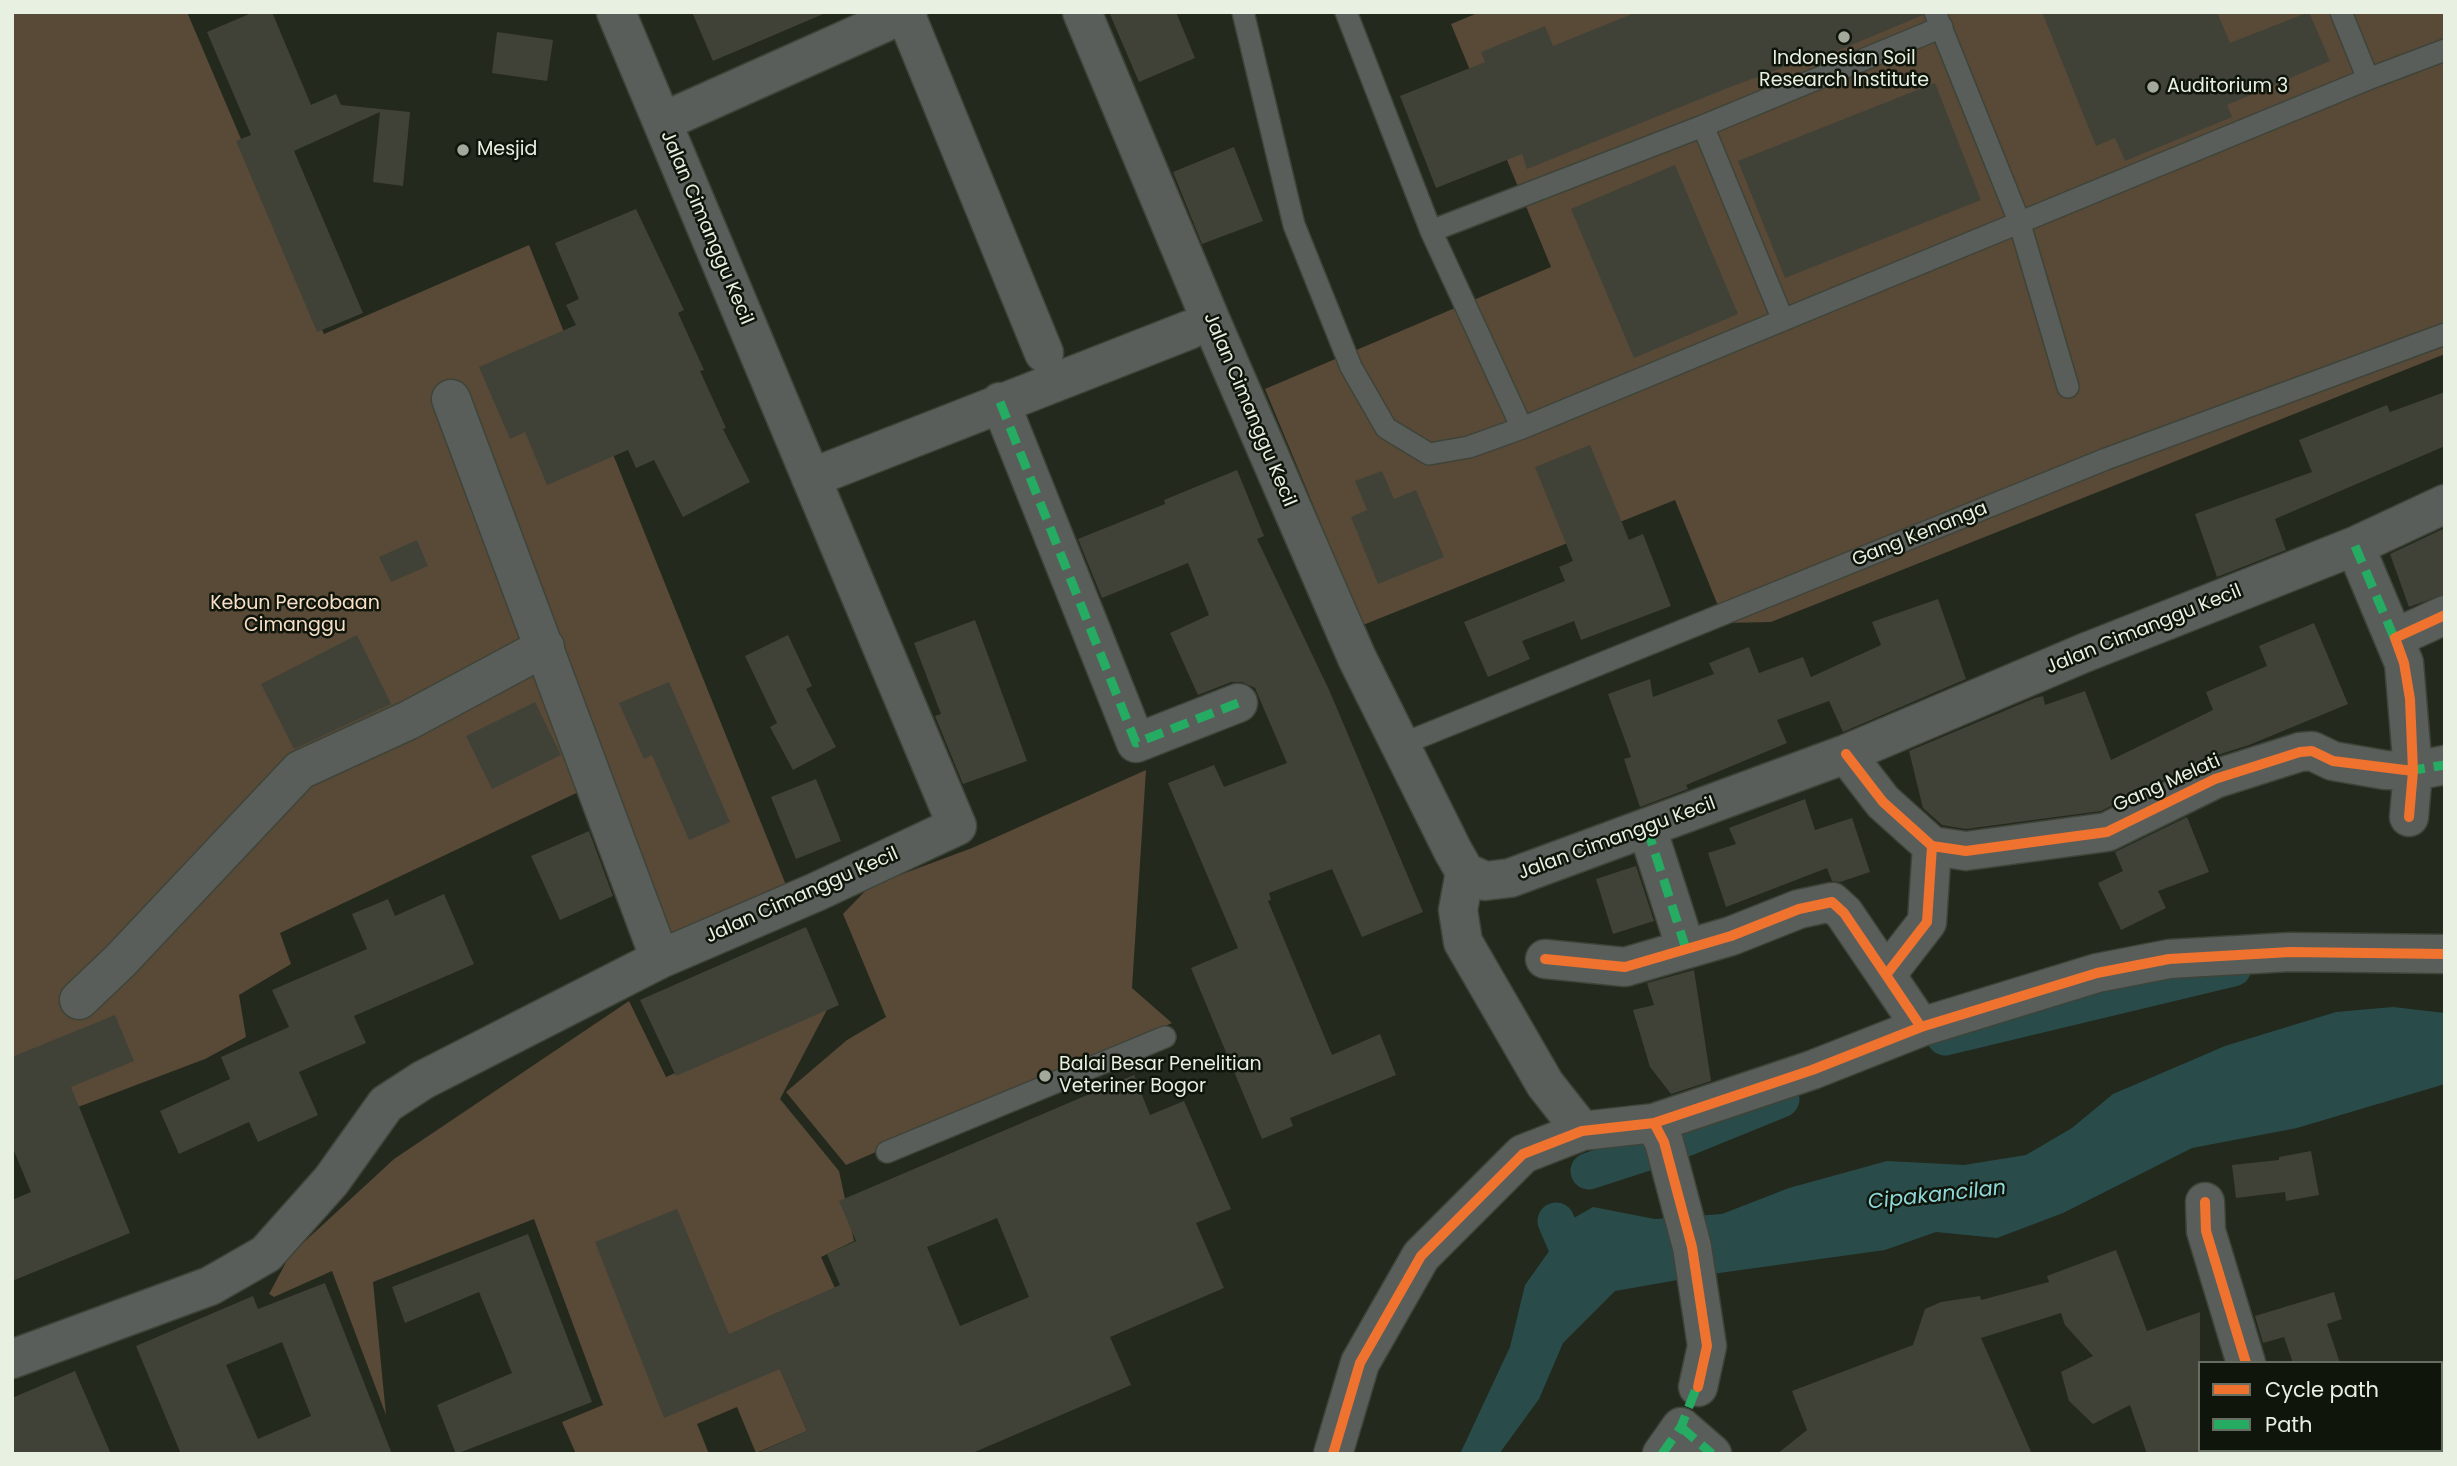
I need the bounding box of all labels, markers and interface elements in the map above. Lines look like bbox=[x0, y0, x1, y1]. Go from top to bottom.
marker: Indonesian Soil Research Institute bbox=[1836, 29, 1852, 45]
place label: Indonesian Soil Research Institute bbox=[1759, 48, 1929, 92]
place label: Auditorium 3 bbox=[2167, 76, 2288, 98]
marker: Auditorium 3 bbox=[2145, 79, 2161, 95]
street label: Jalan Cimanggu Kecil bbox=[655, 128, 757, 328]
place label: Mesjid bbox=[477, 139, 537, 161]
marker: Mesjid bbox=[455, 142, 471, 158]
street label: Jalan Cimanggu Kecil bbox=[1198, 310, 1300, 510]
street label: Gang Kenanga bbox=[1849, 498, 1991, 572]
street label: Jalan Cimanggu Kecil bbox=[2043, 580, 2245, 680]
park label: Kebun Percobaan Cimanggu bbox=[210, 593, 380, 637]
street label: Gang Melati bbox=[2110, 750, 2224, 818]
street label: Jalan Cimanggu Kecil bbox=[1515, 793, 1719, 885]
street label: Jalan Cimanggu Kecil bbox=[702, 843, 902, 949]
place label: Balai Besar Penelitian Veteriner Bogor bbox=[1059, 1054, 1262, 1098]
marker: Balai Besar Penelitian Veteriner Bogor bbox=[1037, 1068, 1053, 1084]
water label: Cipakancilan bbox=[1867, 1176, 2007, 1216]
legend bbox=[2198, 1361, 2443, 1452]
text: Cycle path bbox=[2265, 1375, 2379, 1404]
text: Path bbox=[2265, 1410, 2312, 1439]

